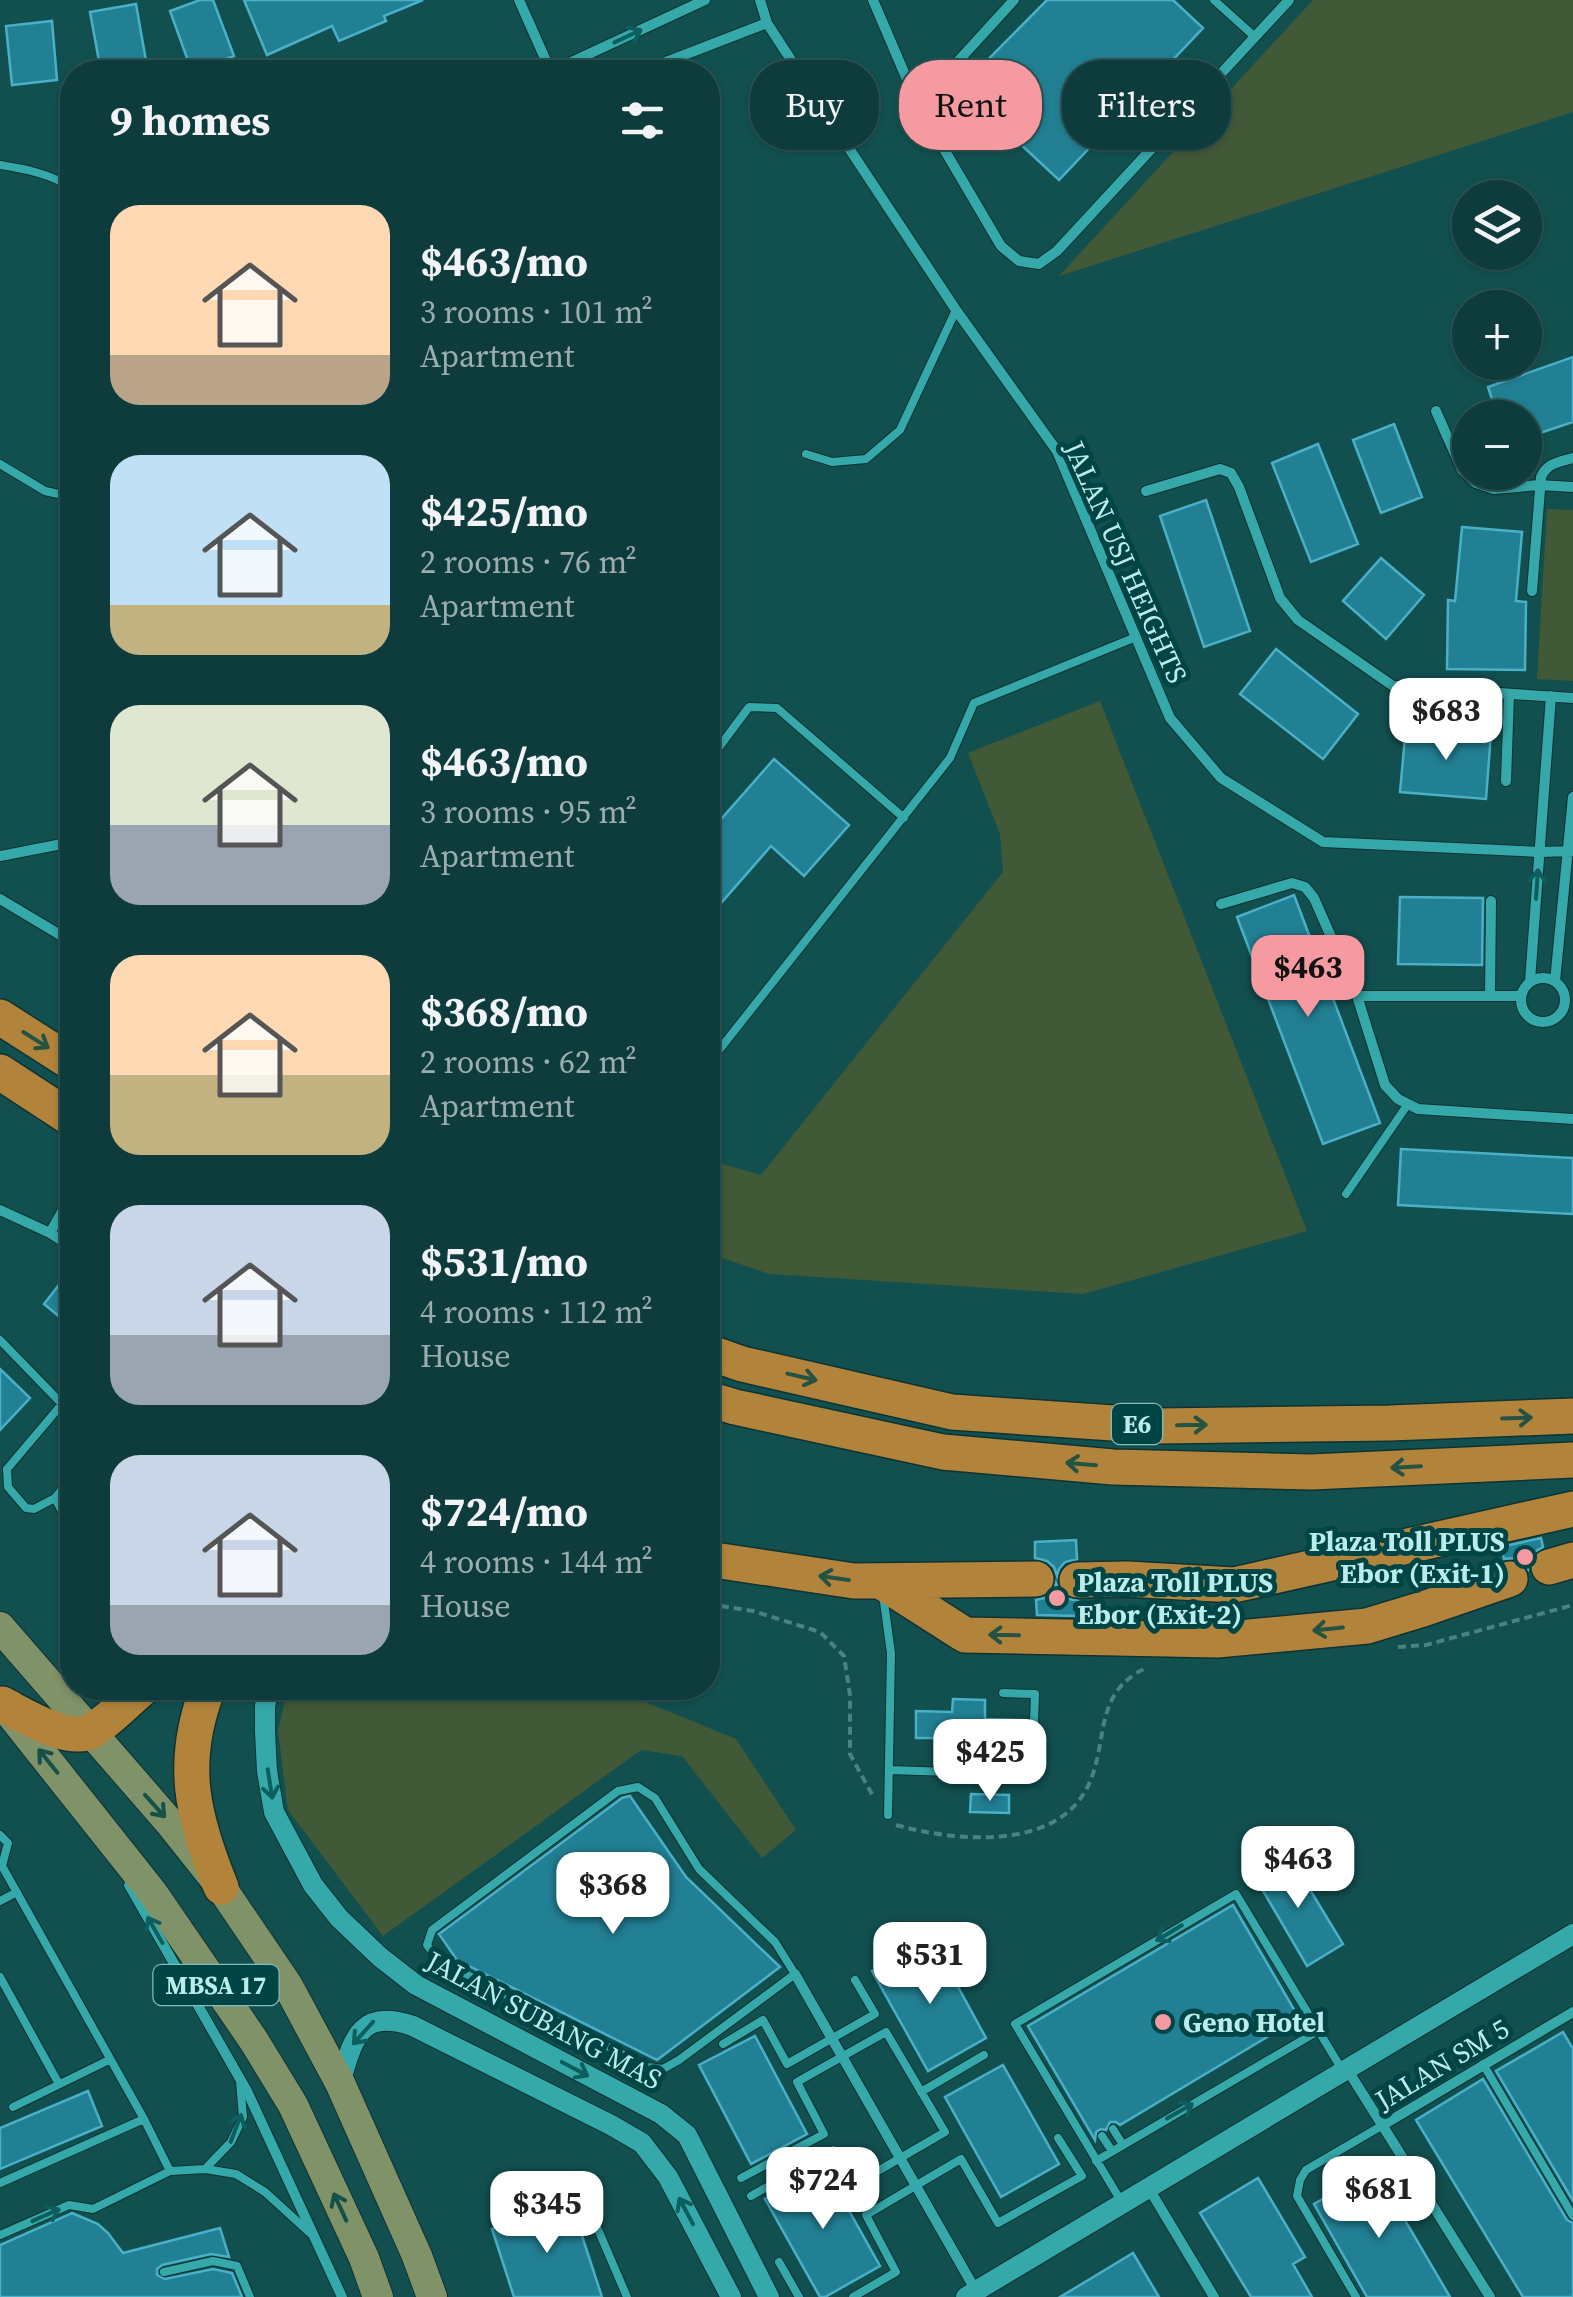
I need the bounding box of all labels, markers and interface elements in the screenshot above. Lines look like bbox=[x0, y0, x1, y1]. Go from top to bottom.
one-way arrow bbox=[612, 26, 643, 44]
chip: Buy bbox=[750, 60, 879, 150]
chip: Rent bbox=[899, 60, 1042, 150]
chip: Filters bbox=[1062, 60, 1231, 150]
text: 9 homes bbox=[110, 91, 270, 149]
icon: filters bbox=[615, 93, 670, 148]
map controls bbox=[1452, 180, 1542, 490]
button: layers bbox=[1452, 180, 1542, 270]
text: $463/mo bbox=[420, 232, 588, 290]
icon: home bbox=[190, 245, 310, 365]
text: 3 rooms · 101 m² bbox=[420, 290, 653, 334]
button: + bbox=[1452, 290, 1542, 380]
text: Apartment bbox=[420, 334, 574, 378]
button: − bbox=[1452, 400, 1542, 490]
street label: JALAN USJ HEIGHTS bbox=[1055, 434, 1197, 689]
text: $425/mo bbox=[420, 482, 588, 540]
icon: home bbox=[190, 495, 310, 615]
text: 2 rooms · 76 m² bbox=[420, 540, 637, 584]
text: Apartment bbox=[420, 584, 574, 628]
pin: $683 bbox=[1387, 678, 1505, 763]
text: $683 bbox=[1411, 688, 1481, 732]
text: $463/mo bbox=[420, 732, 588, 790]
icon: home bbox=[190, 745, 310, 865]
text: 3 rooms · 95 m² bbox=[420, 790, 637, 834]
text: Apartment bbox=[420, 834, 574, 878]
one-way arrow bbox=[1528, 868, 1547, 901]
pin: $463 bbox=[1249, 935, 1367, 1020]
text: $463 bbox=[1273, 945, 1343, 989]
text: $368/mo bbox=[420, 982, 588, 1040]
icon: home bbox=[190, 995, 310, 1115]
one-way arrow bbox=[21, 1030, 50, 1050]
text: 2 rooms · 62 m² bbox=[420, 1040, 637, 1084]
text: Apartment bbox=[420, 1084, 574, 1128]
text: $531/mo bbox=[420, 1232, 588, 1290]
icon: home bbox=[190, 1245, 310, 1365]
text: 4 rooms · 112 m² bbox=[420, 1290, 653, 1334]
text: House bbox=[420, 1334, 511, 1378]
one-way arrow bbox=[785, 1369, 817, 1388]
road number: E6 bbox=[1112, 1404, 1162, 1444]
one-way arrow bbox=[1501, 1409, 1533, 1428]
one-way arrow bbox=[1176, 1416, 1208, 1435]
one-way arrow bbox=[1065, 1455, 1098, 1474]
one-way arrow bbox=[1390, 1458, 1422, 1477]
text: $724/mo bbox=[420, 1482, 588, 1540]
icon: home bbox=[190, 1495, 310, 1615]
place label: Plaza Toll PLUS Ebor (Exit-1) bbox=[1309, 1522, 1505, 1592]
text: 4 rooms · 144 m² bbox=[420, 1540, 653, 1584]
marker: Plaza Toll PLUS Ebor (Exit-1) bbox=[1514, 1546, 1536, 1568]
place label: Plaza Toll PLUS Ebor (Exit-2) bbox=[1077, 1563, 1273, 1633]
one-way arrow bbox=[818, 1568, 850, 1586]
text: House bbox=[420, 1584, 511, 1628]
marker: Plaza Toll PLUS Ebor (Exit-2) bbox=[1046, 1587, 1068, 1609]
one-way arrow bbox=[1312, 1620, 1345, 1639]
one-way arrow bbox=[988, 1626, 1020, 1645]
pin: $425 bbox=[931, 1719, 1049, 1804]
text: $425 bbox=[955, 1729, 1025, 1773]
one-way arrow bbox=[37, 1749, 59, 1775]
one-way arrow bbox=[261, 1768, 279, 1800]
one-way arrow bbox=[143, 1793, 166, 1818]
pin: $463 bbox=[1239, 1826, 1357, 1911]
text: $463 bbox=[1263, 1836, 1333, 1880]
pin: $368 bbox=[554, 1852, 672, 1937]
text: $368 bbox=[578, 1862, 648, 1906]
one-way arrow bbox=[145, 1916, 165, 1945]
pin: $531 bbox=[871, 1922, 989, 2007]
one-way arrow bbox=[1155, 1923, 1184, 1943]
text: $531 bbox=[895, 1932, 965, 1976]
street label: JALAN SUBANG MAS bbox=[419, 1941, 669, 2098]
road number: MBSA 17 bbox=[154, 1965, 278, 2005]
place label: Geno Hotel bbox=[1183, 2003, 1325, 2041]
street label: JALAN SM 5 bbox=[1367, 2009, 1516, 2119]
marker: Geno Hotel bbox=[1152, 2011, 1174, 2033]
one-way arrow bbox=[352, 2020, 376, 2046]
one-way arrow bbox=[559, 2060, 589, 2079]
one-way arrow bbox=[1165, 2101, 1194, 2121]
one-way arrow bbox=[228, 2113, 246, 2144]
pin: $724 bbox=[764, 2147, 882, 2232]
pin: $681 bbox=[1320, 2156, 1438, 2241]
text: $724 bbox=[788, 2157, 858, 2201]
text: $681 bbox=[1344, 2166, 1414, 2210]
pin: $345 bbox=[488, 2171, 606, 2256]
text: $345 bbox=[512, 2181, 582, 2225]
one-way arrow bbox=[330, 2193, 349, 2223]
one-way arrow bbox=[675, 2196, 695, 2226]
one-way arrow bbox=[30, 2205, 61, 2223]

